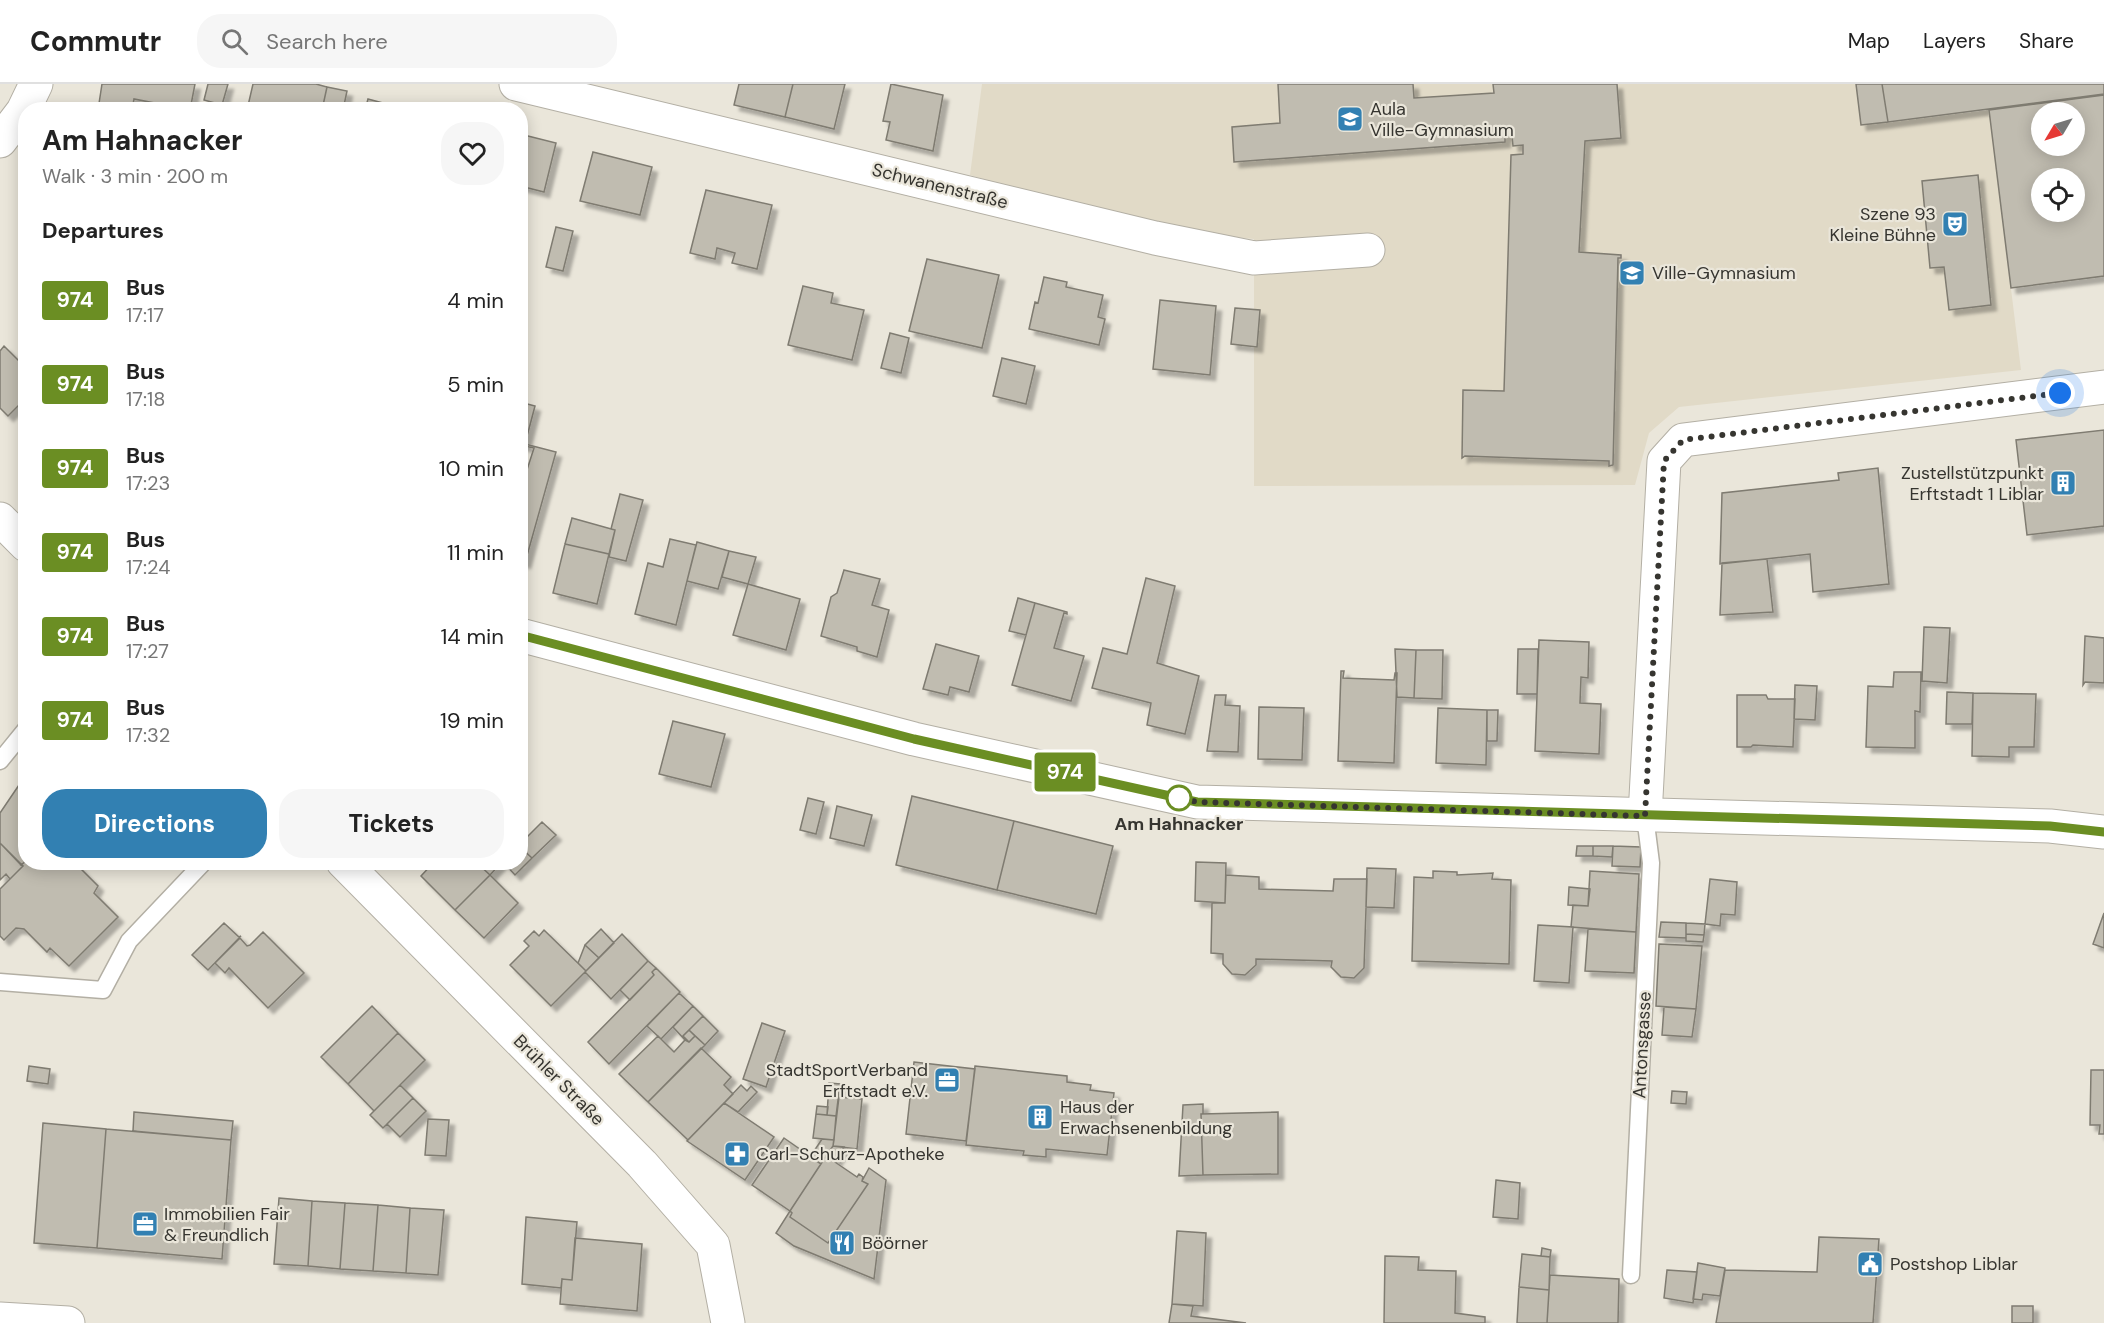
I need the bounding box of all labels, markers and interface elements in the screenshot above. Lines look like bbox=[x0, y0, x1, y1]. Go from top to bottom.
search box bbox=[197, 14, 617, 68]
text: Commutr bbox=[30, 23, 161, 60]
icon: search bbox=[218, 25, 251, 58]
text: Search here bbox=[266, 27, 388, 56]
text: Map bbox=[1848, 27, 1890, 55]
text: Layers bbox=[1923, 27, 1986, 55]
text: Share bbox=[2019, 27, 2074, 55]
place label: Aula Ville-Gymnasium bbox=[1370, 97, 1514, 142]
north arrow bbox=[2031, 102, 2085, 156]
map controls bbox=[2031, 102, 2085, 222]
school or university icon: Aula Ville-Gymnasium bbox=[1335, 104, 1365, 134]
text: Am Hahnacker bbox=[42, 122, 243, 159]
button: heart bbox=[441, 122, 504, 185]
street label: Schwanenstraße bbox=[870, 158, 1010, 214]
text: Walk · 3 min · 200 m bbox=[42, 163, 228, 189]
button: locate bbox=[2031, 168, 2085, 222]
place label: Szene 93 Kleine Bühne bbox=[1830, 202, 1936, 247]
theatre icon: Szene 93 Kleine Bühne bbox=[1940, 209, 1970, 239]
text: Departures bbox=[42, 216, 164, 245]
school or university icon: Ville-Gymnasium bbox=[1617, 258, 1647, 288]
place label: Ville-Gymnasium bbox=[1652, 261, 1796, 285]
text: Bus bbox=[126, 273, 165, 302]
text: 974 bbox=[57, 286, 93, 314]
text: 4 min bbox=[447, 286, 504, 315]
text: 17:17 bbox=[126, 302, 164, 328]
text: Bus bbox=[126, 357, 165, 386]
text: 974 bbox=[57, 370, 93, 398]
text: 5 min bbox=[447, 370, 504, 399]
your location bbox=[2045, 378, 2075, 408]
text: 17:18 bbox=[126, 386, 165, 412]
text: Bus bbox=[126, 441, 165, 470]
text: 974 bbox=[57, 454, 93, 482]
text: 10 min bbox=[439, 454, 504, 483]
place label: Zustellstützpunkt Erftstadt 1 Liblar bbox=[1901, 461, 2044, 506]
building icon: Zustellstützpunkt Erftstadt 1 Liblar bbox=[2048, 468, 2078, 498]
text: 17:23 bbox=[126, 470, 170, 496]
text: Bus bbox=[126, 525, 165, 554]
text: 974 bbox=[57, 538, 93, 566]
text: 11 min bbox=[447, 538, 504, 567]
text: 17:24 bbox=[126, 554, 170, 580]
text: Bus bbox=[126, 609, 165, 638]
text: 974 bbox=[57, 622, 93, 650]
text: 14 min bbox=[440, 622, 504, 651]
text: 17:27 bbox=[126, 638, 169, 664]
text: Bus bbox=[126, 693, 165, 722]
text: 974 bbox=[57, 706, 93, 734]
text: 19 min bbox=[440, 706, 504, 735]
text: 17:32 bbox=[126, 722, 170, 748]
line badge: 974 bbox=[1030, 752, 1100, 792]
text: 974 bbox=[1047, 758, 1083, 786]
marker: Am Hahnacker bbox=[1166, 785, 1192, 811]
button: Directions bbox=[42, 789, 267, 858]
button: Tickets bbox=[279, 789, 504, 858]
place label: Am Hahnacker bbox=[1115, 812, 1243, 836]
street label: Antonsgasse bbox=[1627, 991, 1657, 1099]
street label: Brühler Straße bbox=[508, 1029, 610, 1131]
place label: StadtSportVerband Erftstadt e.V. bbox=[766, 1058, 928, 1103]
office icon: StadtSportVerband Erftstadt e.V. bbox=[932, 1065, 962, 1095]
place label: Haus der Erwachsenenbildung bbox=[1060, 1095, 1232, 1140]
building icon: Haus der Erwachsenenbildung bbox=[1025, 1102, 1055, 1132]
pharmacy icon: Carl-Schurz-Apotheke bbox=[722, 1139, 752, 1169]
place label: Carl-Schurz-Apotheke bbox=[756, 1142, 944, 1166]
place label: Immobilien Fair & Freundlich bbox=[164, 1202, 290, 1247]
office icon: Immobilien Fair & Freundlich bbox=[130, 1209, 160, 1239]
restaurant icon: Böörner bbox=[827, 1228, 857, 1258]
place label: Böörner bbox=[862, 1231, 928, 1255]
public building icon: Postshop Liblar bbox=[1855, 1249, 1885, 1279]
place label: Postshop Liblar bbox=[1890, 1252, 2018, 1276]

